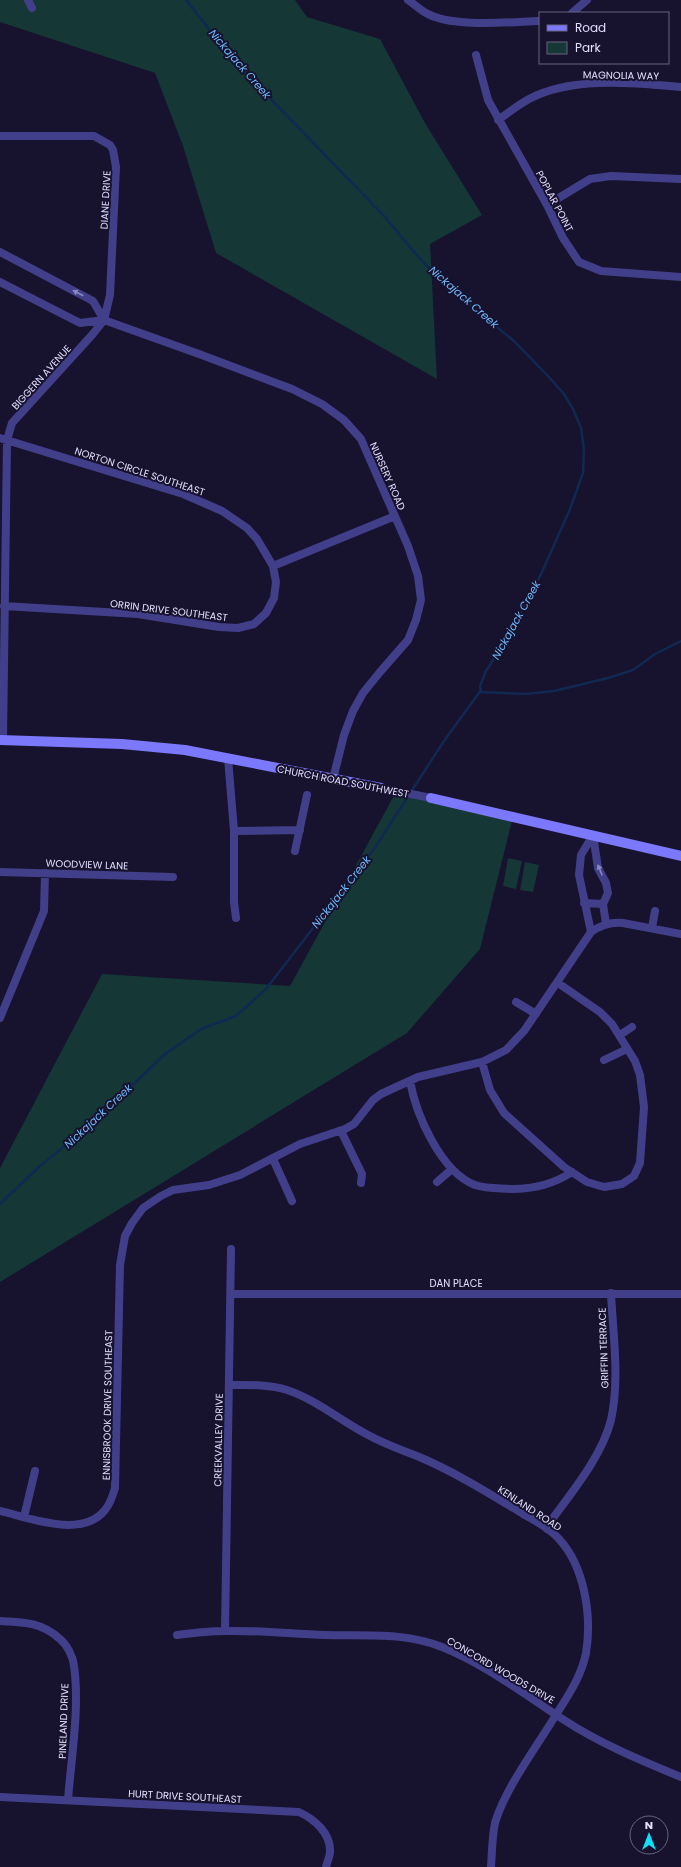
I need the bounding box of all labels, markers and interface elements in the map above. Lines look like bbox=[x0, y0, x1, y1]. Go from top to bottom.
legend bbox=[539, 12, 669, 64]
text: Road bbox=[575, 19, 606, 36]
water label: Nickajack Creek bbox=[205, 26, 276, 103]
text: Park bbox=[575, 39, 602, 56]
street label: MAGNOLIA WAY bbox=[583, 67, 660, 84]
street label: POPLAR POINT bbox=[532, 168, 577, 235]
street label: DIANE DRIVE bbox=[96, 170, 115, 230]
water label: Nickajack Creek bbox=[426, 262, 503, 333]
one-way arrow bbox=[72, 290, 84, 296]
street label: BIGGERN AVENUE bbox=[8, 342, 75, 413]
street label: NURSERY ROAD bbox=[366, 440, 409, 513]
street label: NORTON CIRCLE SOUTHEAST bbox=[73, 443, 207, 500]
water label: Nickajack Creek bbox=[488, 577, 545, 662]
street label: ORRIN DRIVE SOUTHEAST bbox=[109, 596, 229, 625]
street label: CHURCH ROAD SOUTHWEST bbox=[276, 761, 411, 802]
water label: Nickajack Creek bbox=[308, 851, 375, 932]
street label: WOODVIEW LANE bbox=[45, 856, 129, 873]
one-way arrow bbox=[596, 864, 603, 876]
water label: Nickajack Creek bbox=[60, 1079, 137, 1152]
street label: DAN PLACE bbox=[429, 1276, 483, 1291]
street label: GRIFFIN TERRACE bbox=[595, 1307, 612, 1389]
street label: ENNISBROOK DRIVE SOUTHEAST bbox=[99, 1329, 116, 1480]
street label: CREEKVALLEY DRIVE bbox=[210, 1393, 227, 1487]
street label: KENLAND ROAD bbox=[495, 1482, 565, 1535]
street label: CONCORD WOODS DRIVE bbox=[444, 1633, 558, 1708]
street label: PINELAND DRIVE bbox=[55, 1683, 72, 1759]
street label: HURT DRIVE SOUTHEAST bbox=[128, 1786, 243, 1807]
north arrow bbox=[629, 1815, 669, 1855]
text: N bbox=[645, 1817, 653, 1833]

